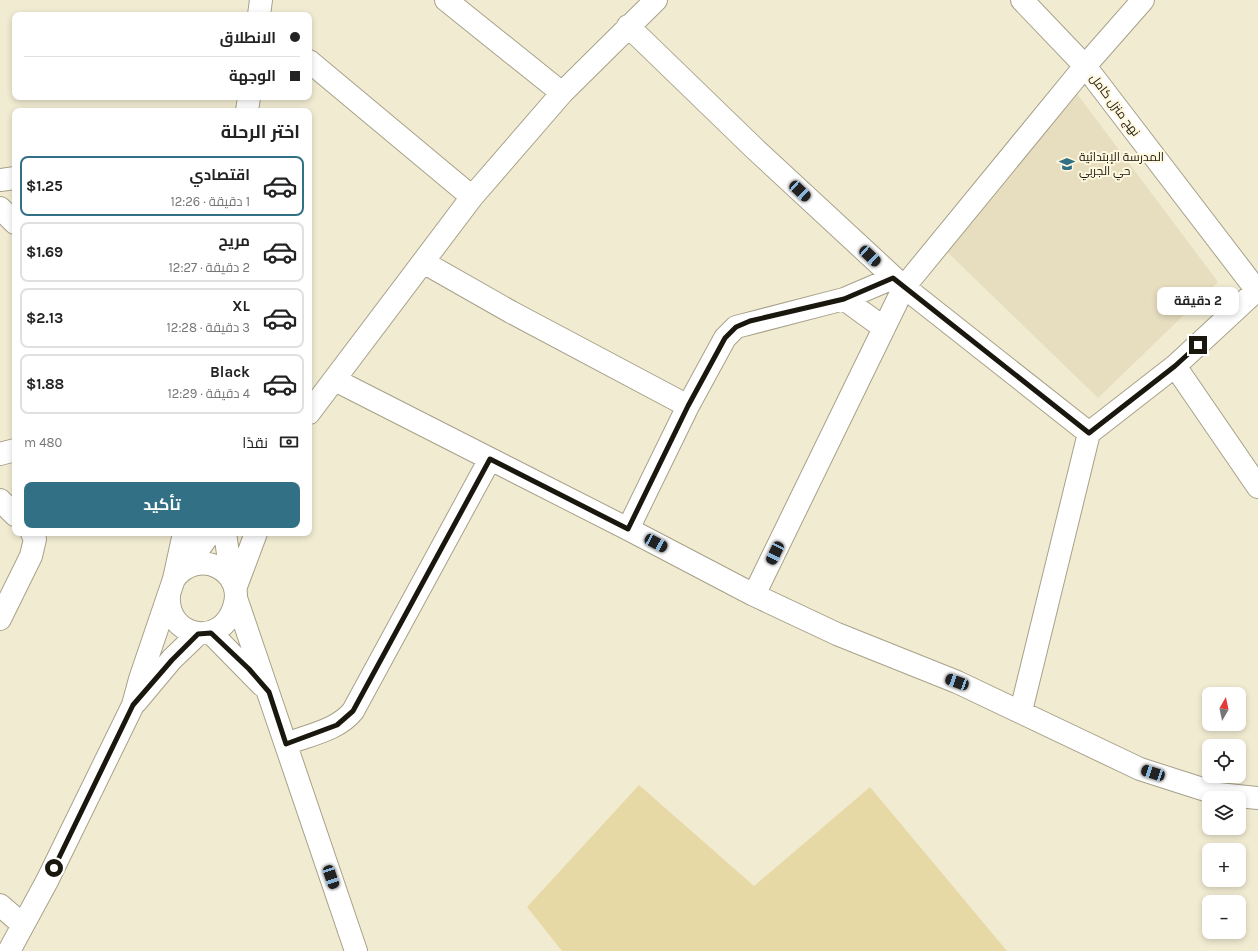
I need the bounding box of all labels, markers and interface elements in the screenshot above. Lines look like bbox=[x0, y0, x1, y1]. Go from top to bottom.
text: الانطلاق bbox=[220, 29, 276, 47]
text: الوجهة bbox=[229, 67, 276, 85]
street label: نهج منزل كامل bbox=[1086, 71, 1143, 139]
text: اختر الرحلة bbox=[221, 121, 300, 143]
place label: المدرسة الإبتدائية حي الجربي bbox=[1079, 150, 1164, 181]
school or university icon: المدرسة الإبتدائية حي الجربي bbox=[1058, 155, 1076, 173]
text: اقتصادي bbox=[190, 166, 250, 184]
icon: car bbox=[262, 168, 298, 204]
text: $1.25 bbox=[26, 177, 63, 195]
car bbox=[787, 178, 813, 204]
text: 1 دقيقة · 12:26 bbox=[170, 194, 250, 209]
text: مريح bbox=[218, 232, 250, 250]
icon: car bbox=[262, 234, 298, 270]
text: $1.69 bbox=[26, 243, 63, 261]
car bbox=[857, 243, 883, 269]
text: 2 دقيقة · 12:27 bbox=[169, 260, 250, 275]
callout: 2 دقيقة bbox=[1157, 287, 1239, 315]
text: 2 دقيقة bbox=[1174, 293, 1222, 308]
text: XL bbox=[232, 297, 250, 315]
icon: car bbox=[262, 300, 298, 336]
text: $2.13 bbox=[26, 309, 63, 327]
text: 3 دقيقة · 12:28 bbox=[167, 320, 250, 335]
route end bbox=[1189, 336, 1207, 354]
text: Black bbox=[210, 363, 250, 381]
icon: car bbox=[262, 366, 298, 402]
text: $1.88 bbox=[26, 375, 64, 393]
text: 4 دقيقة · 12:29 bbox=[167, 386, 250, 401]
icon: cash bbox=[278, 431, 300, 453]
text: نقدًا bbox=[242, 434, 268, 452]
text: 480 m bbox=[24, 435, 62, 450]
button: تأكيد bbox=[24, 482, 300, 528]
car bbox=[643, 532, 669, 554]
car bbox=[764, 540, 786, 566]
car bbox=[944, 672, 970, 692]
north arrow bbox=[1202, 687, 1246, 731]
map controls bbox=[1202, 687, 1246, 939]
button: locate bbox=[1202, 739, 1246, 783]
car bbox=[1140, 764, 1166, 782]
button: layers bbox=[1202, 791, 1246, 835]
button: + bbox=[1202, 843, 1246, 887]
route start bbox=[45, 859, 63, 877]
car bbox=[321, 864, 341, 890]
button: − bbox=[1202, 895, 1246, 939]

